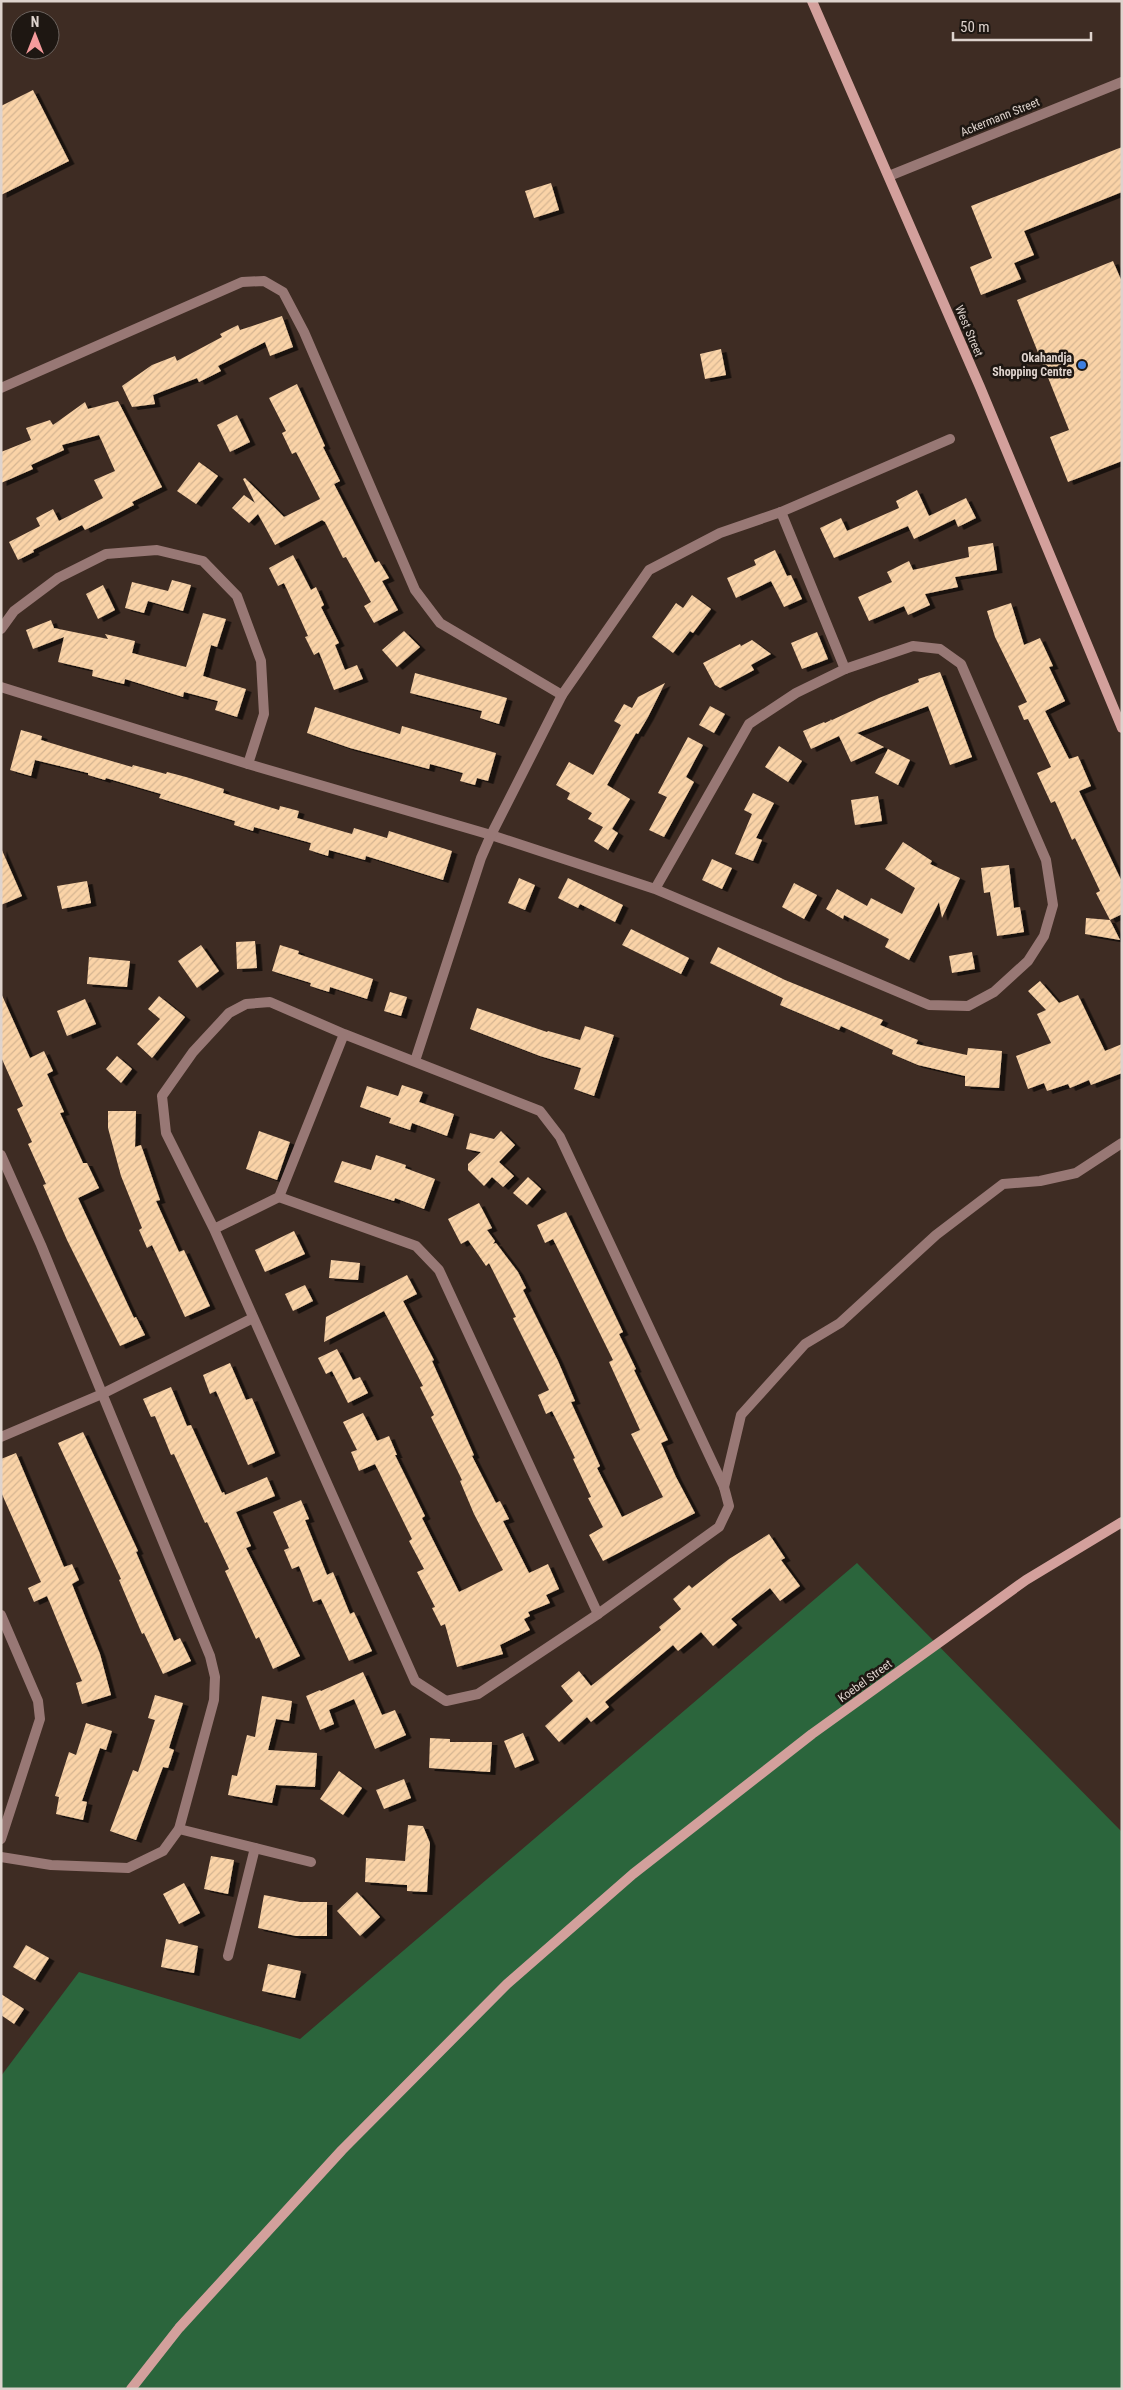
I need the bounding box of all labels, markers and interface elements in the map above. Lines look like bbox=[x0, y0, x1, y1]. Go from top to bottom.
north arrow bbox=[10, 10, 60, 60]
scale bar bbox=[953, 10, 1090, 42]
text: N bbox=[31, 14, 39, 30]
text: 50 m bbox=[960, 18, 990, 36]
street label: Ackermann Street bbox=[958, 95, 1042, 139]
street label: West Street bbox=[952, 303, 986, 359]
place label: Okahandja Shopping Centre bbox=[992, 351, 1072, 379]
marker: Okahandja Shopping Centre bbox=[1076, 359, 1088, 371]
street label: Koebel Street bbox=[835, 1657, 895, 1705]

